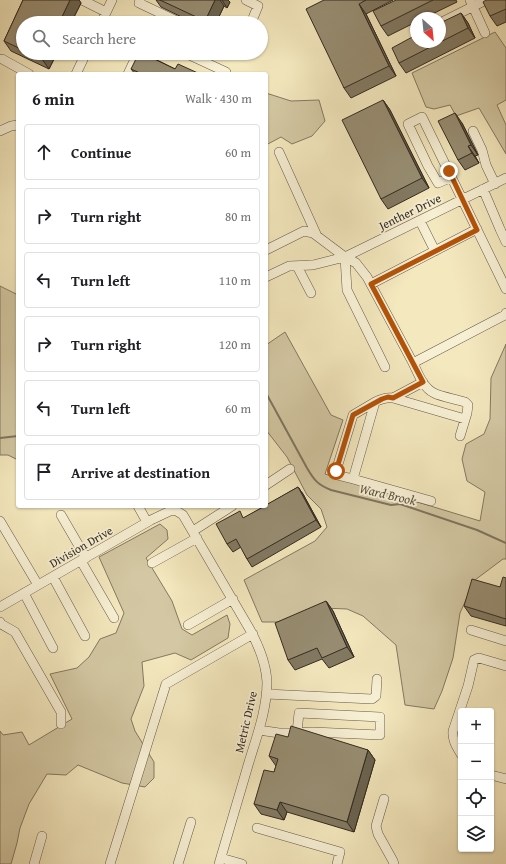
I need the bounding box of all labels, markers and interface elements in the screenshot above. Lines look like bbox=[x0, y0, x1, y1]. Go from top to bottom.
north arrow bbox=[410, 12, 446, 48]
search box bbox=[16, 16, 268, 60]
icon: search bbox=[30, 27, 52, 49]
text: Search here bbox=[62, 28, 136, 49]
text: 6 min bbox=[32, 86, 74, 111]
text: Walk · 430 m bbox=[185, 89, 252, 108]
icon: ahead bbox=[33, 141, 55, 163]
text: Continue bbox=[71, 142, 132, 163]
text: 60 m bbox=[225, 143, 251, 162]
route end bbox=[440, 162, 458, 180]
street label: Jenther Drive bbox=[374, 189, 444, 235]
icon: right bbox=[33, 205, 55, 227]
text: Turn right bbox=[71, 206, 142, 227]
text: 80 m bbox=[225, 207, 251, 226]
icon: left bbox=[33, 269, 55, 291]
text: Turn left bbox=[71, 270, 130, 291]
text: 110 m bbox=[219, 271, 251, 290]
icon: right bbox=[33, 333, 55, 355]
text: Turn right bbox=[71, 334, 142, 355]
text: 120 m bbox=[219, 335, 251, 354]
icon: left bbox=[33, 397, 55, 419]
text: Turn left bbox=[71, 398, 130, 419]
text: 60 m bbox=[225, 399, 251, 418]
icon: arrive bbox=[33, 461, 55, 483]
text: Arrive at destination bbox=[71, 462, 210, 483]
route start bbox=[327, 462, 345, 480]
water label: Ward Brook bbox=[358, 479, 418, 510]
street label: Division Drive bbox=[46, 521, 116, 572]
street label: Metric Drive bbox=[230, 689, 261, 754]
map controls bbox=[458, 708, 494, 852]
button: + bbox=[458, 708, 494, 744]
button: − bbox=[458, 744, 494, 780]
button: locate bbox=[458, 780, 494, 816]
button: layers bbox=[458, 816, 494, 852]

